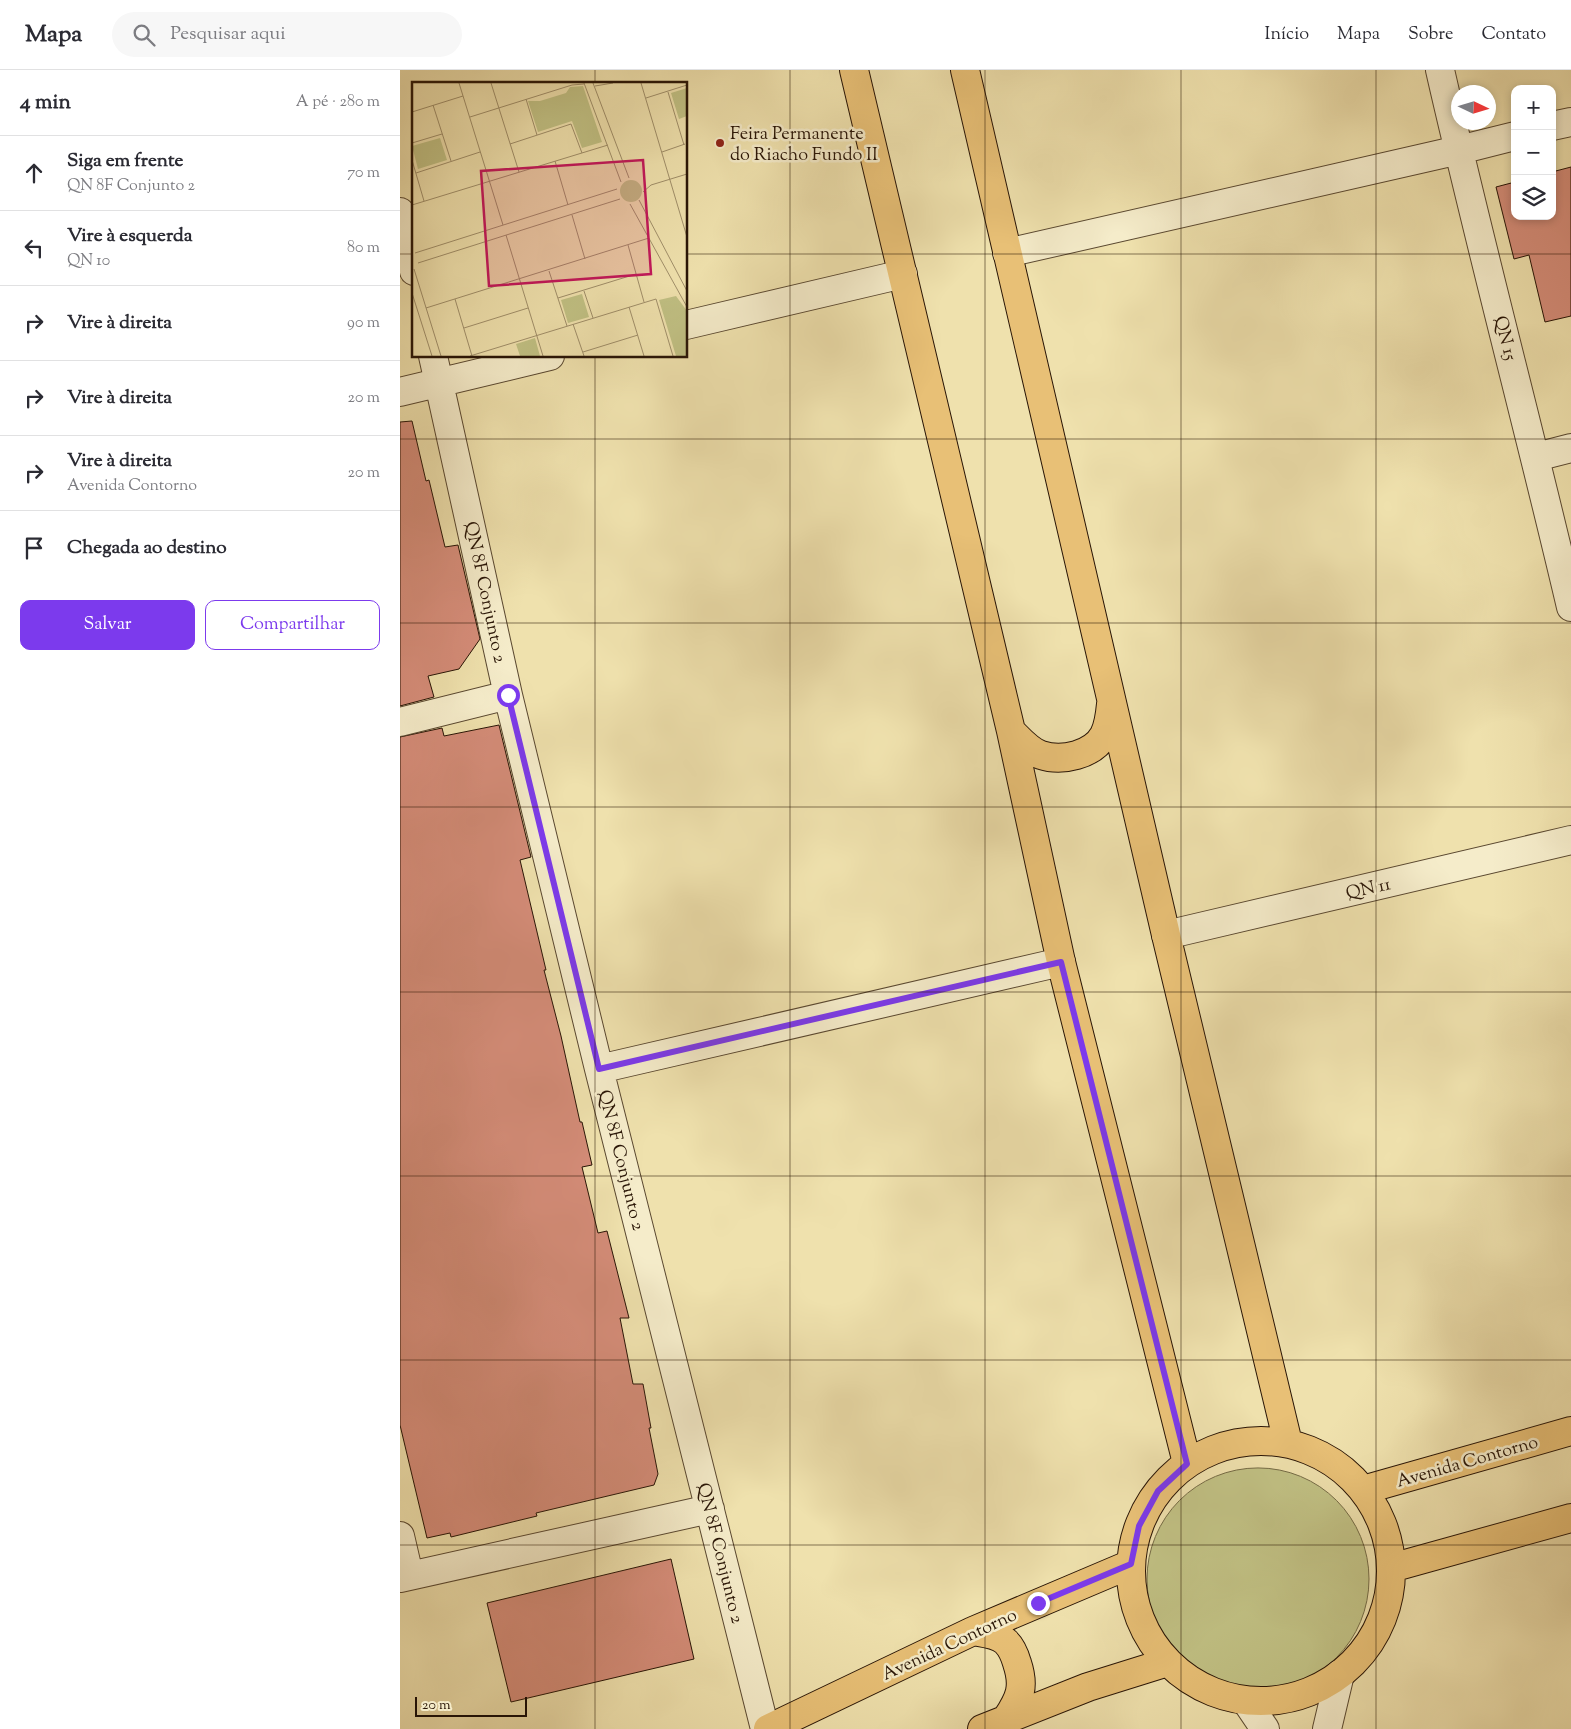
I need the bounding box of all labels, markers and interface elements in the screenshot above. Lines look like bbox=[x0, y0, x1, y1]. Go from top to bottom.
search box bbox=[112, 12, 462, 57]
text: Mapa bbox=[25, 18, 82, 52]
icon: search bbox=[130, 21, 158, 49]
text: Pesquisar aqui bbox=[170, 21, 286, 48]
text: Início bbox=[1264, 22, 1309, 48]
text: Mapa bbox=[1337, 22, 1380, 48]
text: Sobre bbox=[1408, 22, 1453, 48]
text: Contato bbox=[1481, 22, 1546, 48]
inset map bbox=[412, 82, 688, 358]
north arrow bbox=[1451, 85, 1496, 130]
map controls bbox=[1511, 85, 1556, 220]
button: + bbox=[1511, 85, 1556, 130]
text: 4 min bbox=[20, 88, 71, 118]
text: A pé · 280 m bbox=[296, 91, 380, 114]
place label: Feira Permanente do Riacho Fundo II bbox=[730, 122, 878, 169]
button: − bbox=[1511, 130, 1556, 175]
marker: Feira Permanente do Riacho Fundo II bbox=[714, 137, 726, 149]
text: Siga em frente bbox=[67, 148, 183, 175]
icon: ahead bbox=[20, 159, 48, 187]
text: 70 m bbox=[347, 162, 380, 185]
text: QN 8F Conjunto 2 bbox=[67, 175, 195, 198]
button: layers bbox=[1511, 175, 1556, 220]
text: Vire à esquerda bbox=[67, 223, 193, 250]
icon: left bbox=[20, 234, 48, 262]
text: 80 m bbox=[347, 237, 380, 260]
text: QN 10 bbox=[67, 250, 110, 273]
icon: right bbox=[20, 309, 48, 337]
text: Vire à direita bbox=[67, 310, 172, 337]
text: 90 m bbox=[347, 312, 380, 335]
street label: QN 15 bbox=[1486, 313, 1522, 364]
icon: right bbox=[20, 384, 48, 412]
text: Vire à direita bbox=[67, 385, 172, 412]
text: 20 m bbox=[347, 387, 380, 410]
text: Vire à direita bbox=[67, 448, 172, 475]
icon: right bbox=[20, 459, 48, 487]
text: 20 m bbox=[347, 462, 380, 485]
text: Avenida Contorno bbox=[67, 475, 197, 498]
street label: QN 8F Conjunto 2 bbox=[456, 519, 512, 666]
icon: arrive bbox=[20, 534, 48, 562]
text: Chegada ao destino bbox=[67, 535, 227, 562]
button: Salvar bbox=[20, 600, 195, 650]
button: Compartilhar bbox=[205, 600, 380, 650]
route start bbox=[497, 684, 520, 707]
street label: QN 11 bbox=[1343, 872, 1393, 908]
street label: QN 8F Conjunto 2 bbox=[590, 1087, 650, 1234]
street label: Avenida Contorno bbox=[1394, 1430, 1542, 1496]
street label: QN 8F Conjunto 2 bbox=[689, 1480, 749, 1627]
route end bbox=[1027, 1592, 1050, 1615]
street label: Avenida Contorno bbox=[878, 1603, 1022, 1688]
scale bar bbox=[415, 1694, 528, 1717]
text: 20 m bbox=[422, 1696, 451, 1716]

